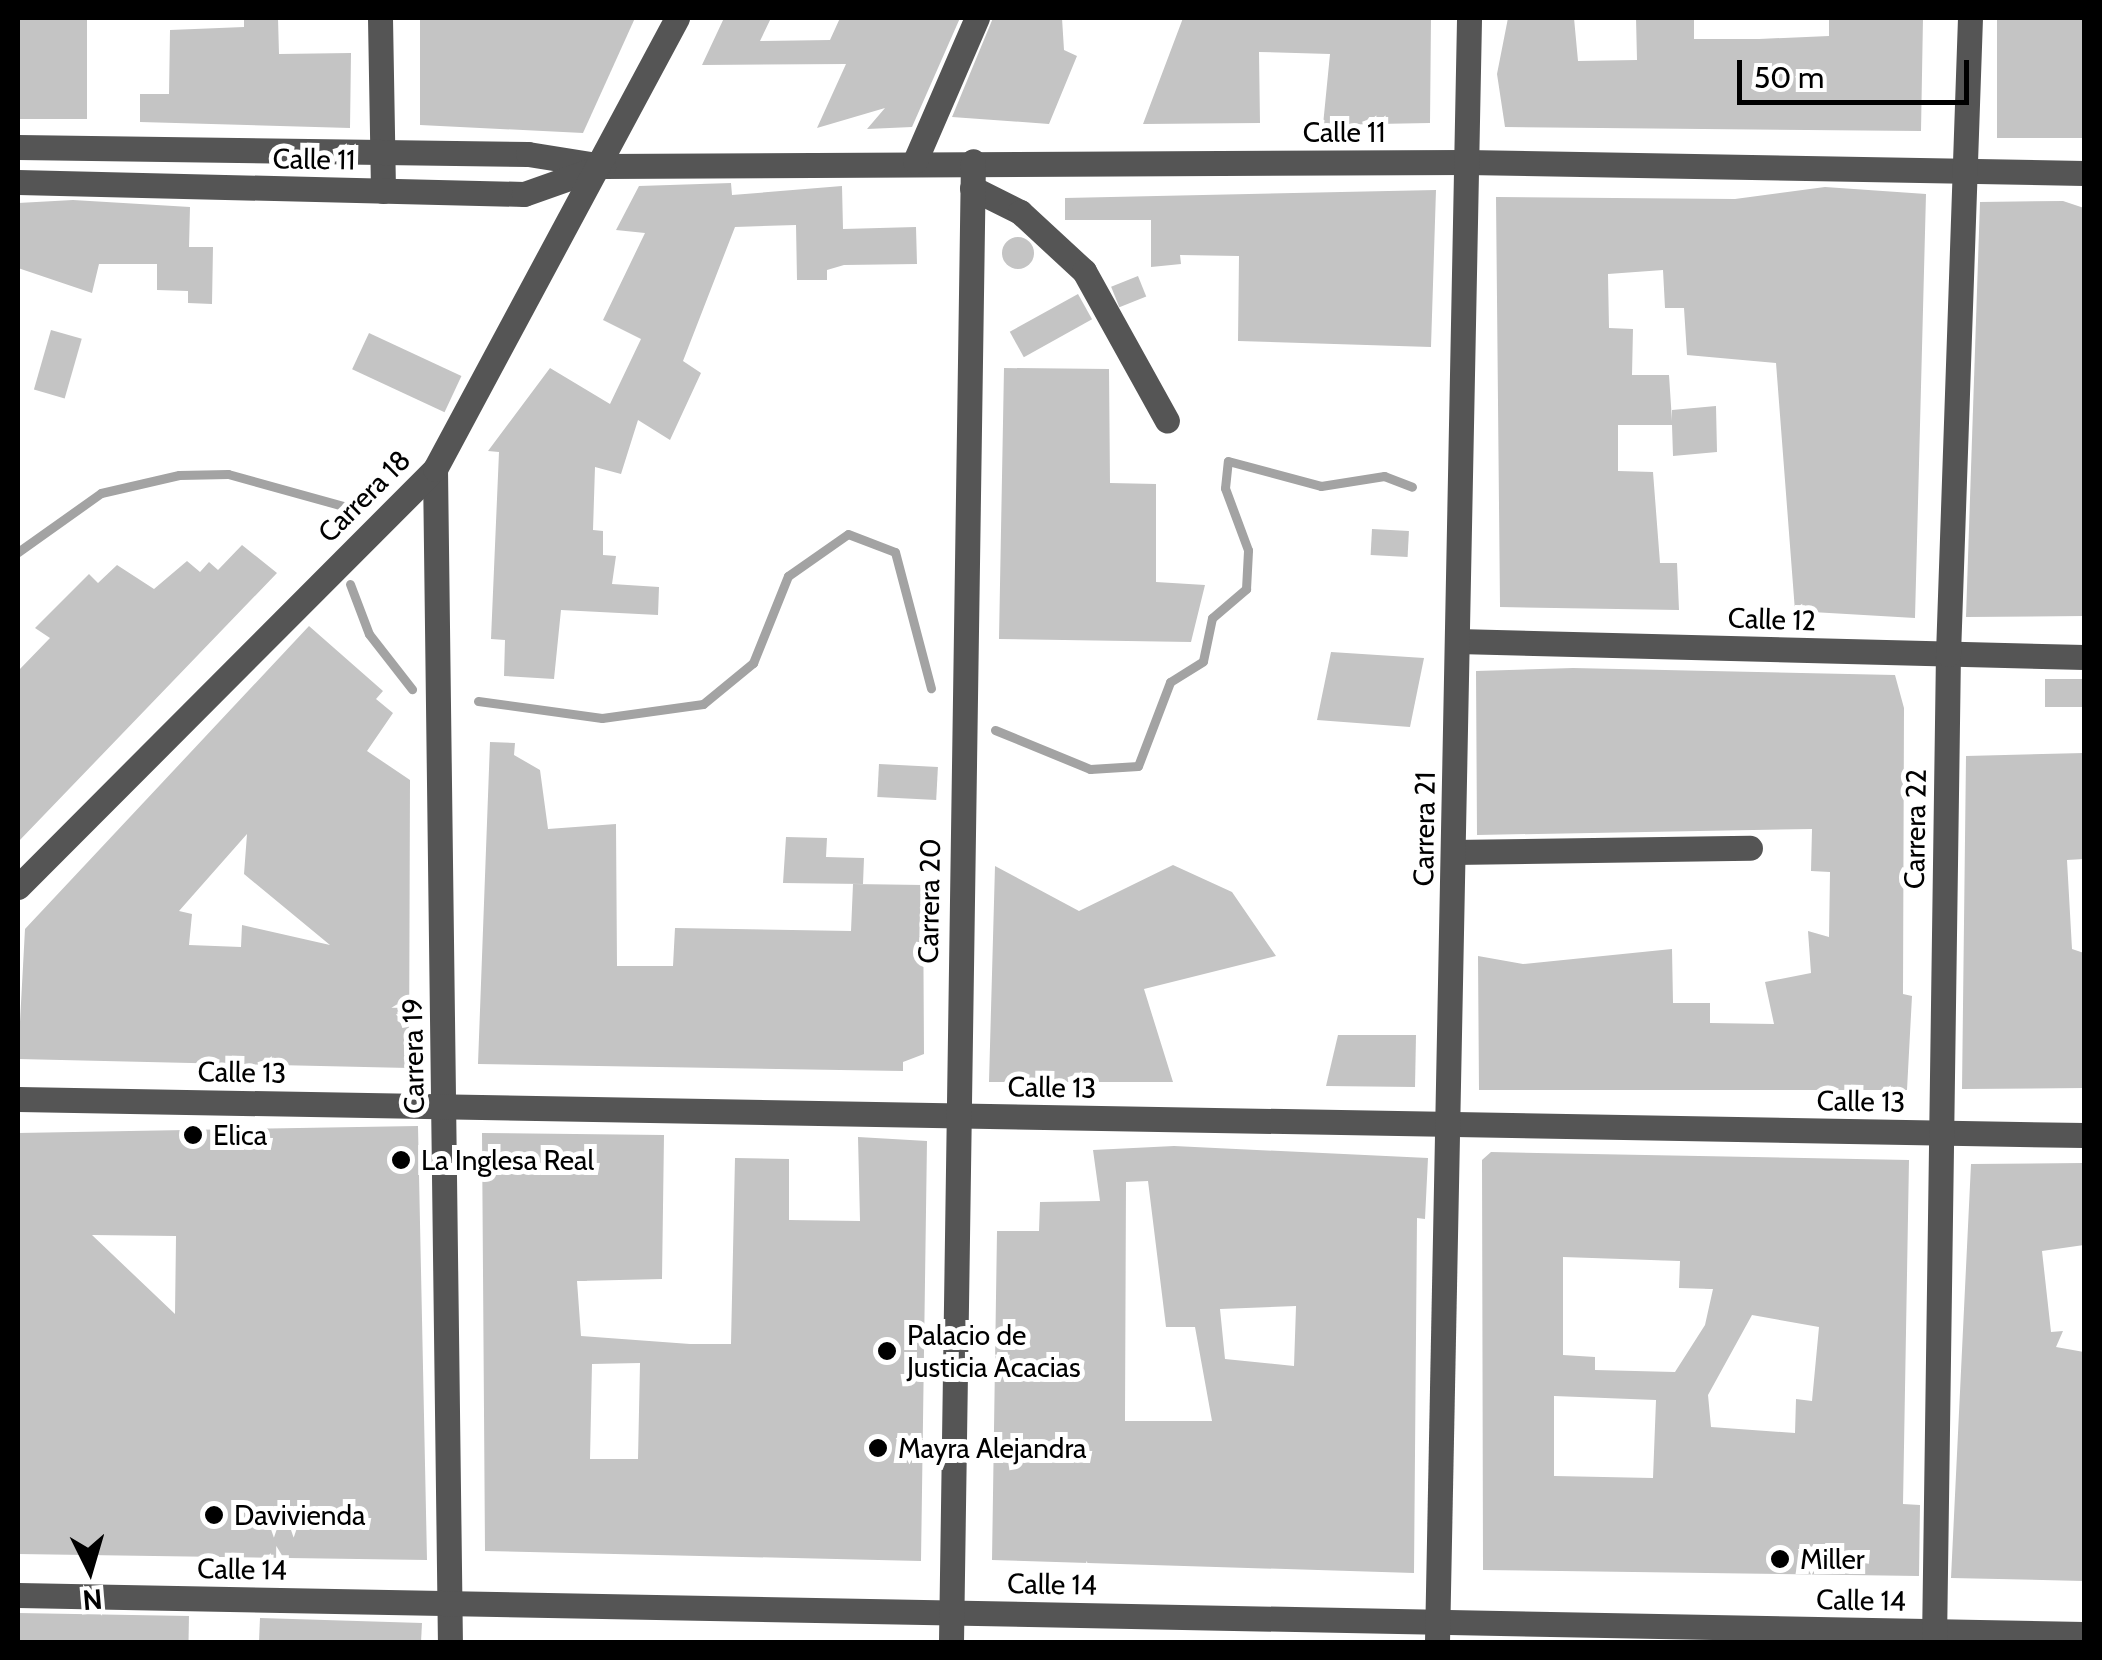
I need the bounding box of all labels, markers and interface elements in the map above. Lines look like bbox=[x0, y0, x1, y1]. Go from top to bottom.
scale bar bbox=[1742, 40, 1974, 102]
text: 50 m bbox=[1754, 59, 1824, 96]
street label: Calle 11 bbox=[1303, 115, 1385, 149]
street label: Calle 11 bbox=[272, 141, 356, 177]
street label: Carrera 18 bbox=[311, 443, 417, 549]
street label: Calle 12 bbox=[1727, 601, 1817, 637]
street label: Carrera 22 bbox=[1897, 769, 1933, 889]
street label: Carrera 21 bbox=[1406, 771, 1442, 887]
street label: Carrera 20 bbox=[911, 838, 947, 964]
street label: Carrera 19 bbox=[395, 998, 431, 1114]
street label: Calle 13 bbox=[197, 1054, 287, 1090]
street label: Calle 13 bbox=[1007, 1069, 1097, 1105]
street label: Calle 13 bbox=[1816, 1083, 1906, 1119]
place label: Elica bbox=[213, 1118, 267, 1152]
marker: Elica bbox=[182, 1124, 204, 1146]
place label: La Inglesa Real bbox=[421, 1143, 594, 1177]
marker: La Inglesa Real bbox=[390, 1149, 412, 1171]
place label: Palacio de Justicia Acacias bbox=[907, 1318, 1081, 1384]
marker: Palacio de Justicia Acacias bbox=[876, 1340, 898, 1362]
place label: Mayra Alejandra bbox=[898, 1431, 1086, 1465]
marker: Mayra Alejandra bbox=[867, 1437, 889, 1459]
place label: Davivienda bbox=[234, 1498, 365, 1532]
marker: Davivienda bbox=[203, 1504, 225, 1526]
north arrow bbox=[40, 1520, 140, 1620]
place label: Miller bbox=[1800, 1542, 1865, 1576]
marker: Miller bbox=[1769, 1548, 1791, 1570]
street label: Calle 14 bbox=[197, 1551, 287, 1587]
street label: Calle 14 bbox=[1007, 1566, 1097, 1602]
text: N bbox=[81, 1582, 104, 1618]
street label: Calle 14 bbox=[1816, 1582, 1906, 1618]

